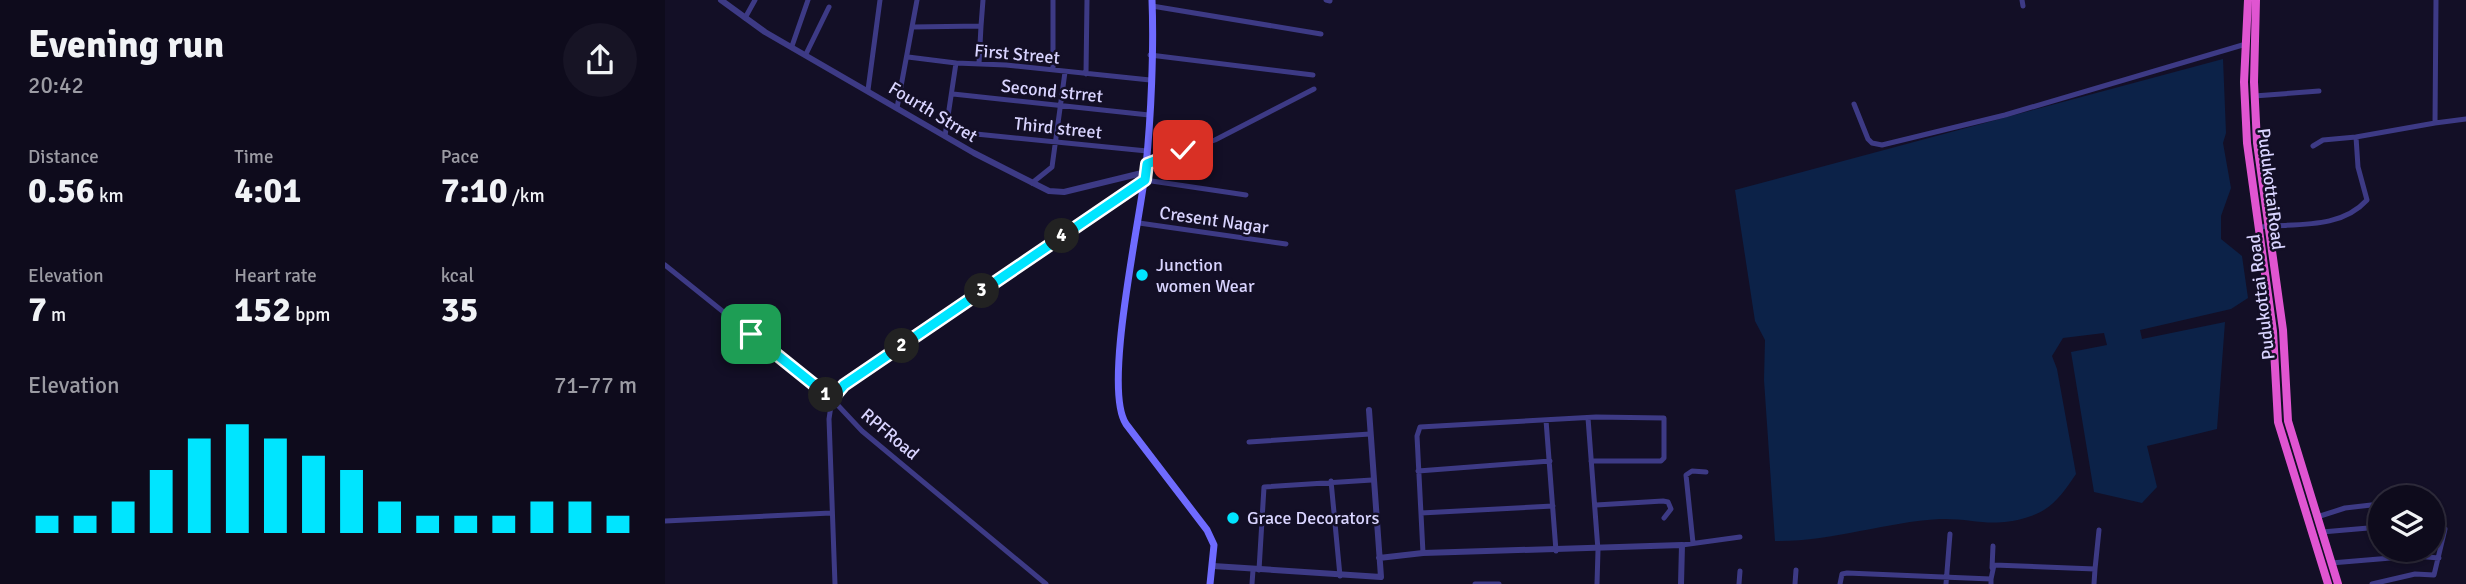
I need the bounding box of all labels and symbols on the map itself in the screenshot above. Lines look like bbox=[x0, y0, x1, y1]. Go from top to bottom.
street label: First Street bbox=[973, 39, 1061, 69]
street label: Second strret bbox=[1000, 75, 1104, 107]
street label: Fourth Strret bbox=[885, 77, 981, 147]
street label: Third street bbox=[1013, 112, 1103, 144]
pin bbox=[1153, 120, 1213, 180]
street label: PudukottaiRoad bbox=[2253, 127, 2289, 251]
street label: Cresent Nagar bbox=[1158, 201, 1270, 239]
pin: 4 bbox=[1045, 218, 1079, 254]
street label: Pudukottai Road bbox=[2242, 233, 2280, 361]
place label: Junction women Wear bbox=[1156, 254, 1255, 297]
marker: Junction women Wear bbox=[1134, 267, 1150, 283]
pin: 3 bbox=[965, 274, 999, 308]
pin bbox=[721, 304, 781, 364]
pin: 2 bbox=[884, 328, 919, 364]
pin: 1 bbox=[809, 378, 843, 412]
street label: RPFRoad bbox=[857, 403, 923, 465]
place label: Grace Decorators bbox=[1247, 507, 1379, 529]
marker: Grace Decorators bbox=[1225, 510, 1241, 526]

